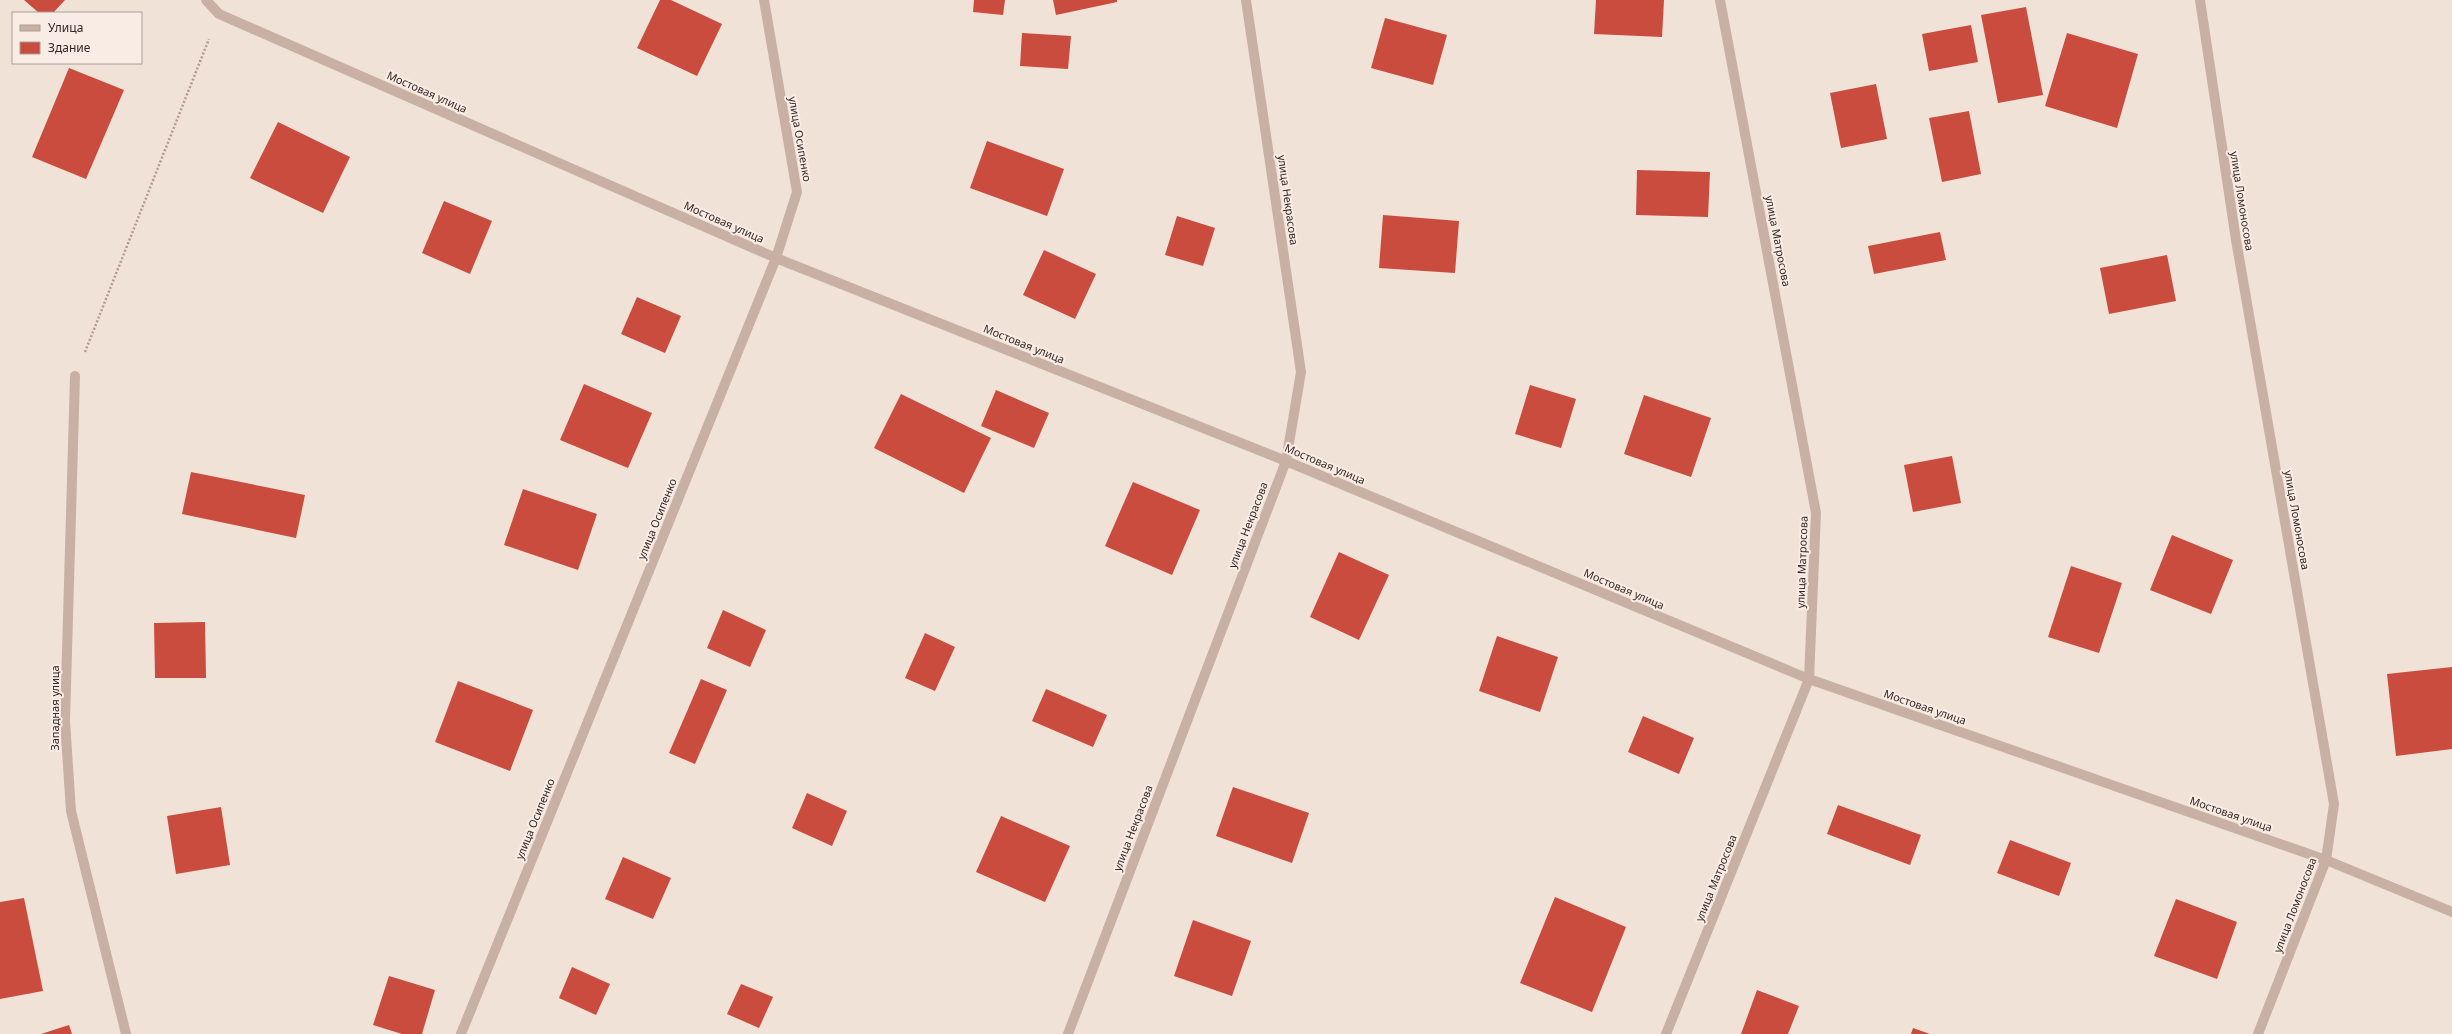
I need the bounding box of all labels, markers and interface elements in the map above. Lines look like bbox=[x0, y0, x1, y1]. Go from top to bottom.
legend bbox=[12, 12, 142, 64]
text: Улица bbox=[48, 19, 83, 36]
text: Здание bbox=[48, 39, 91, 56]
street label: Мостовая улица bbox=[385, 67, 470, 116]
street label: улица Осипенко bbox=[786, 95, 815, 183]
street label: улица Ломоносова bbox=[2227, 150, 2258, 252]
street label: улица Некрасова bbox=[1275, 154, 1302, 246]
street label: улица Матросова bbox=[1762, 194, 1795, 288]
street label: Мостовая улица bbox=[682, 197, 767, 246]
street label: Мостовая улица bbox=[981, 320, 1067, 367]
street label: Мостовая улица bbox=[1283, 440, 1368, 487]
street label: улица Ломоносова bbox=[2281, 469, 2314, 571]
street label: улица Осипенко bbox=[633, 476, 680, 562]
street label: улица Некрасова bbox=[1224, 480, 1271, 570]
street label: улица Матросова bbox=[1792, 515, 1811, 608]
street label: Мостовая улица bbox=[1582, 565, 1667, 612]
street label: Западная улица bbox=[47, 665, 62, 751]
street label: Мостовая улица bbox=[1882, 685, 1968, 728]
street label: улица Осипенко bbox=[511, 776, 558, 862]
street label: улица Некрасова bbox=[1109, 783, 1156, 873]
street label: Мостовая улица bbox=[2188, 792, 2274, 835]
street label: улица Матросова bbox=[1691, 832, 1740, 924]
street label: улица Ломоносова bbox=[2269, 855, 2320, 955]

